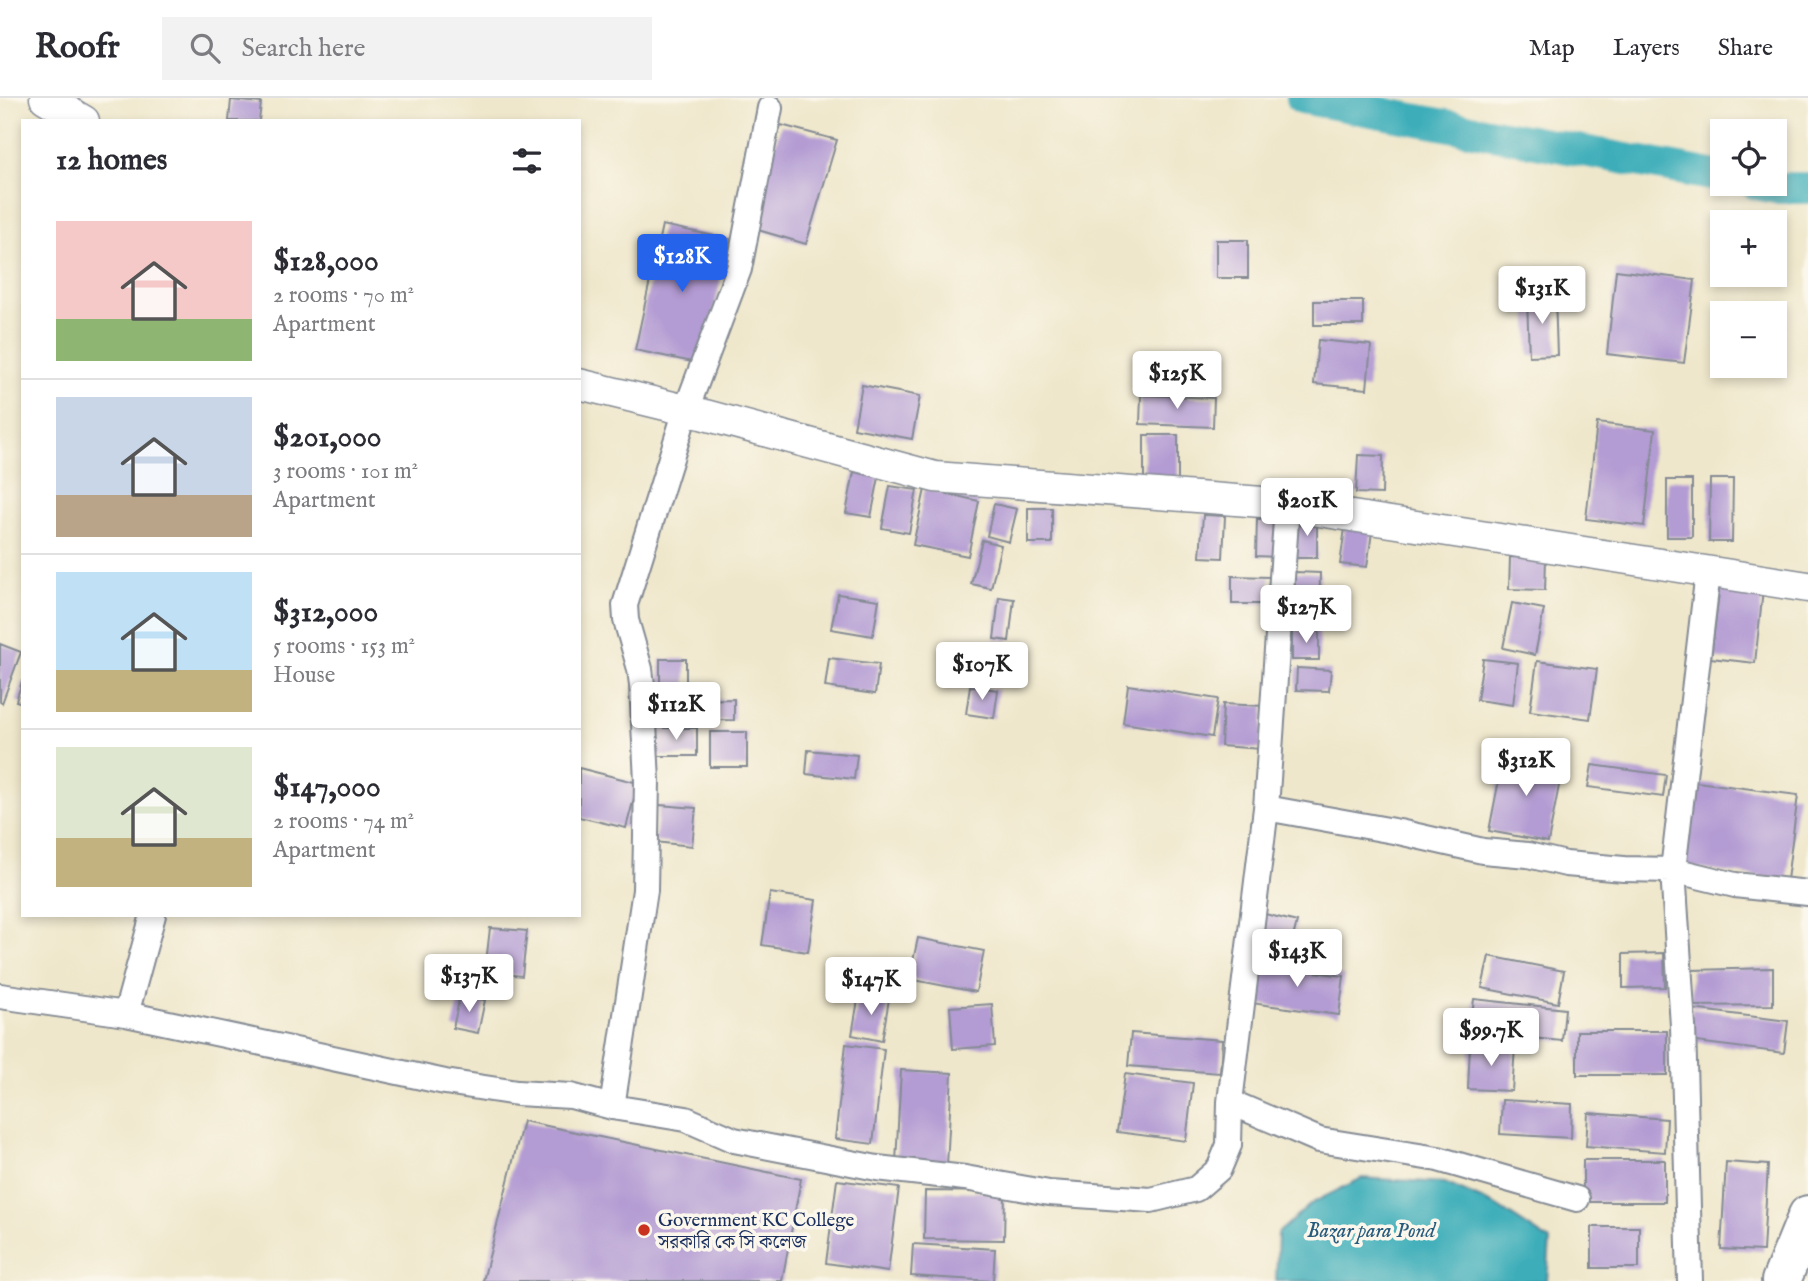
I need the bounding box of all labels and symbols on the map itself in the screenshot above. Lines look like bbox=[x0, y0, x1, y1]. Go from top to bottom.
pin: $128K bbox=[633, 234, 731, 294]
pin: $131K bbox=[1493, 266, 1591, 326]
pin: $125K bbox=[1128, 352, 1226, 411]
pin: $201K bbox=[1258, 478, 1356, 538]
pin: $127K bbox=[1257, 586, 1355, 645]
pin: $107K bbox=[933, 642, 1031, 702]
pin: $112K bbox=[627, 682, 725, 742]
pin: $312K bbox=[1477, 738, 1575, 798]
pin: $143K bbox=[1248, 930, 1346, 989]
pin: $137K bbox=[420, 954, 518, 1014]
pin: $147K bbox=[822, 958, 920, 1017]
pin: $99.7K bbox=[1434, 1009, 1548, 1068]
place label: Government KC College সরকারি কে সি কলেজ bbox=[657, 1209, 855, 1255]
water label: Bazar para Pond bbox=[1307, 1218, 1437, 1245]
marker: Government KC College সরকারি কে সি কলেজ bbox=[636, 1222, 652, 1238]

